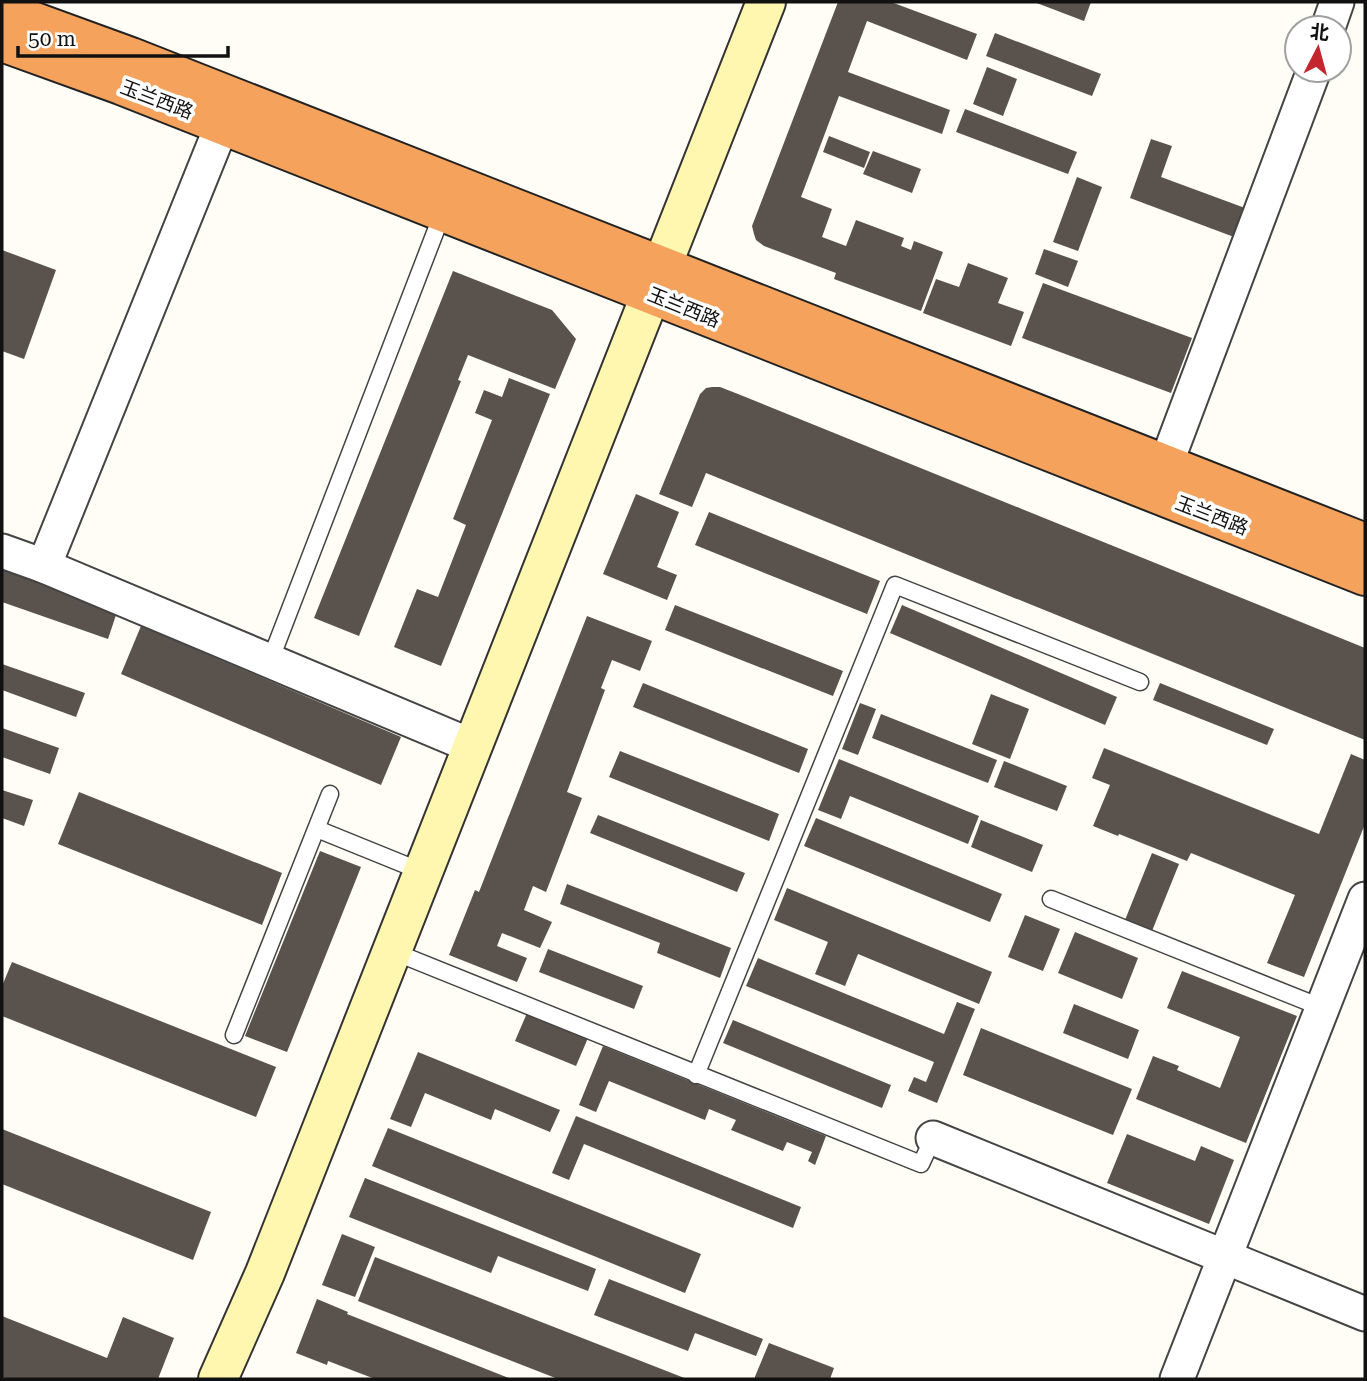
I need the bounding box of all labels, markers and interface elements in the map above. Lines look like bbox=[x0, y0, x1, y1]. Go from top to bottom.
scale bar bbox=[18, 14, 228, 58]
north arrow bbox=[1283, 14, 1353, 84]
text: 北 bbox=[1309, 20, 1330, 45]
text: 50 m bbox=[28, 27, 76, 51]
street label: 玉兰西路 bbox=[117, 75, 196, 124]
street label: 玉兰西路 bbox=[644, 283, 723, 332]
street label: 玉兰西路 bbox=[1172, 491, 1251, 540]

